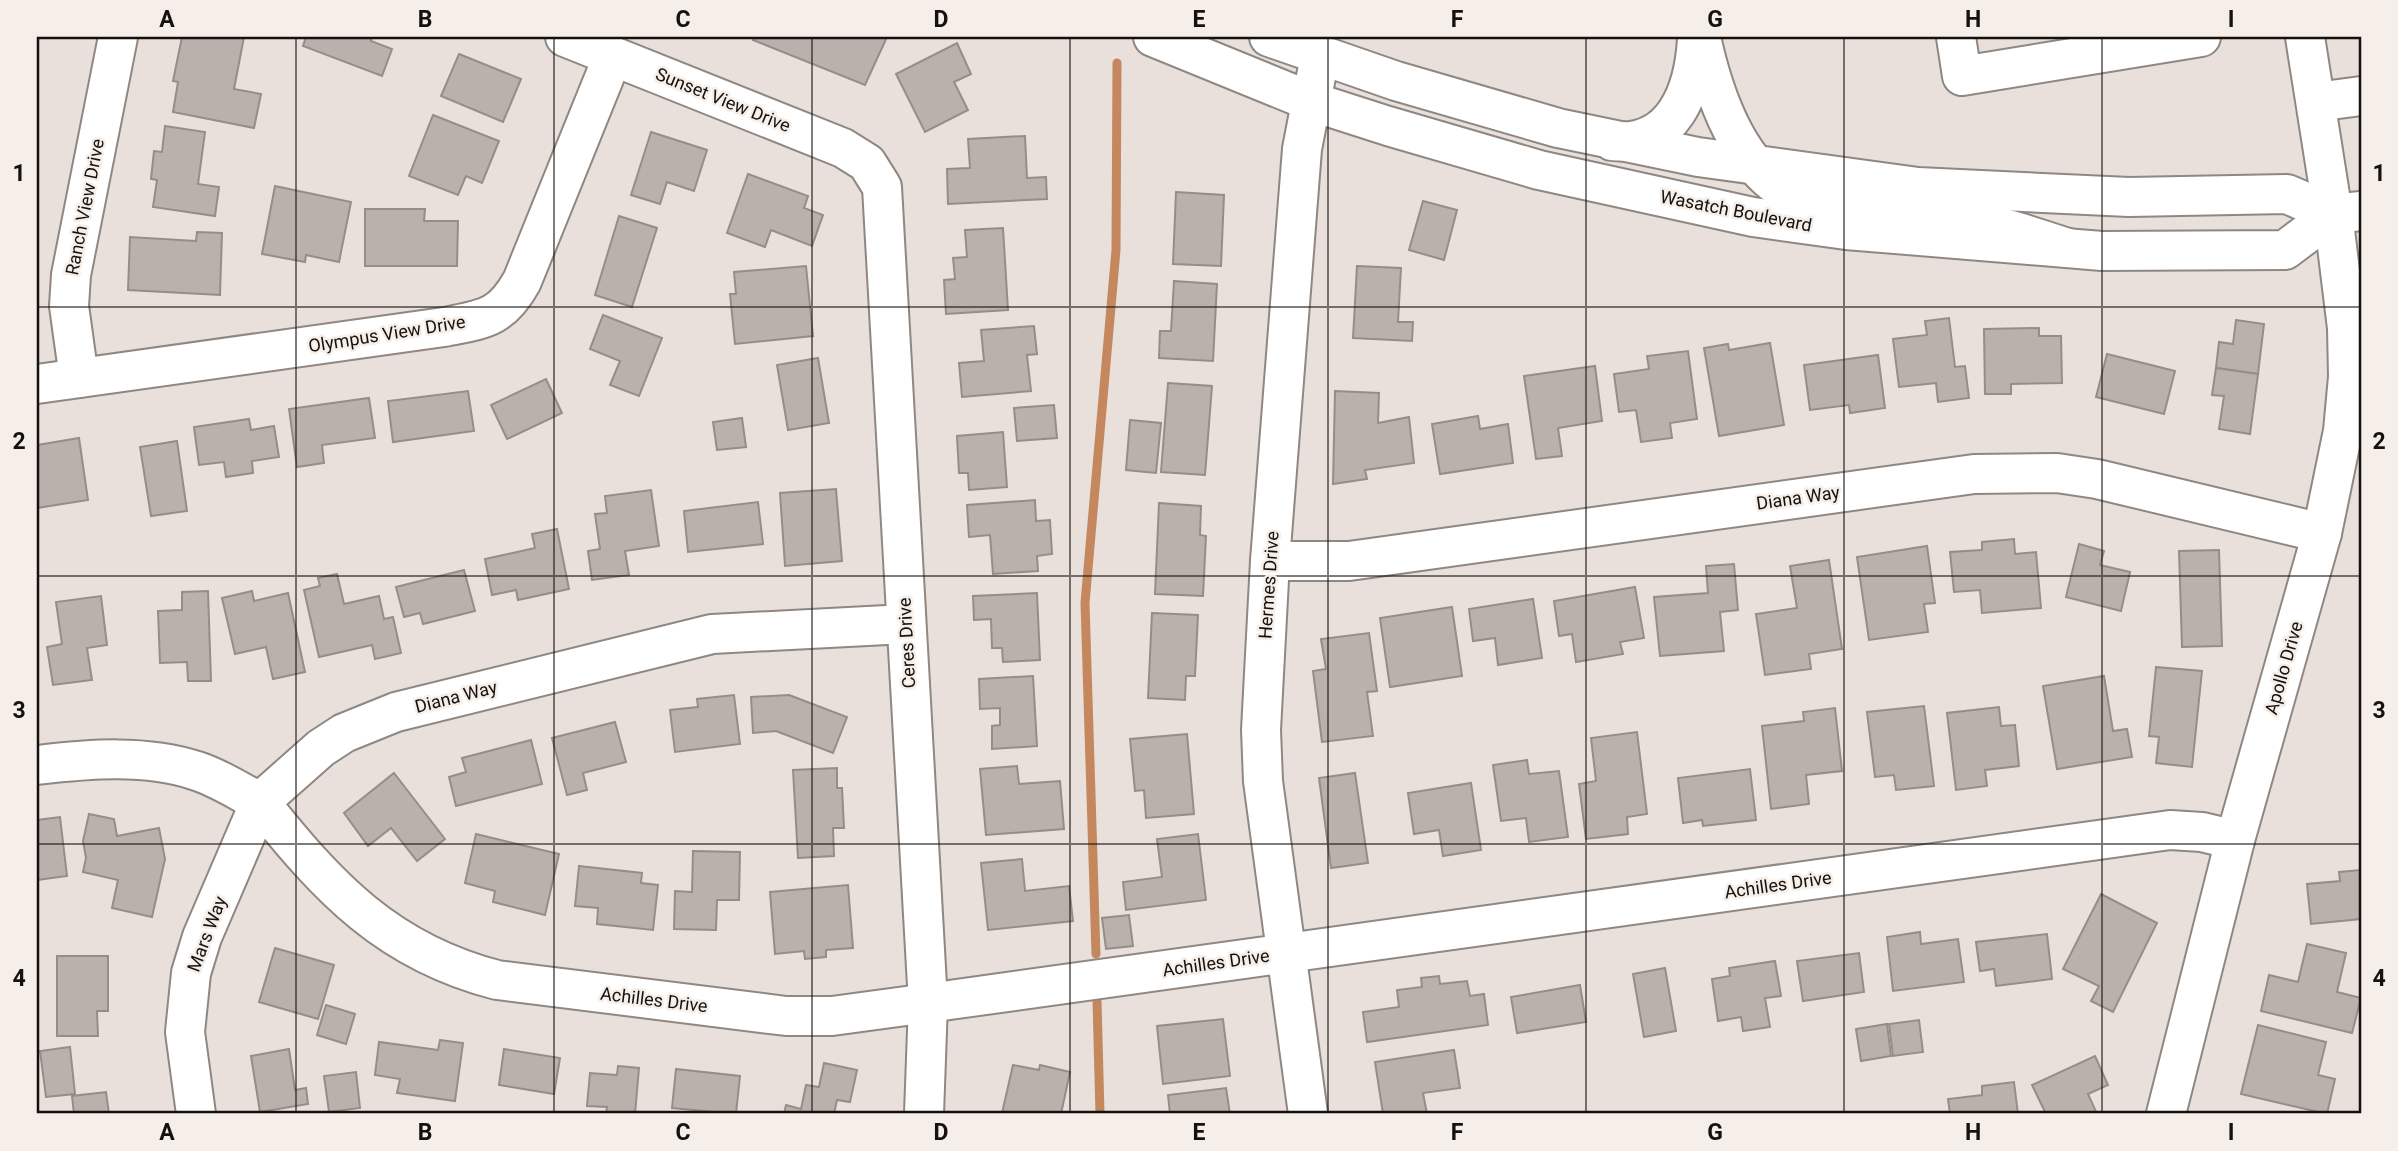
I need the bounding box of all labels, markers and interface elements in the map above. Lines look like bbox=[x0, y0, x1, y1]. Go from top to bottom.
text: A bbox=[159, 6, 175, 33]
text: B bbox=[418, 6, 432, 33]
text: C bbox=[675, 6, 691, 33]
text: D bbox=[934, 6, 948, 33]
text: E bbox=[1193, 6, 1206, 33]
text: F bbox=[1451, 6, 1464, 33]
text: G bbox=[1707, 6, 1723, 33]
text: H bbox=[1965, 6, 1981, 33]
text: I bbox=[2228, 6, 2234, 33]
street label: Sunset View Drive bbox=[653, 63, 794, 136]
street label: Ranch View Drive bbox=[61, 137, 108, 277]
text: 1 bbox=[12, 160, 26, 187]
text: 1 bbox=[2372, 160, 2386, 187]
street label: Wasatch Boulevard bbox=[1659, 186, 1814, 236]
street label: Olympus View Drive bbox=[307, 311, 467, 356]
text: 2 bbox=[12, 428, 26, 455]
text: 2 bbox=[2372, 428, 2386, 455]
street label: Diana Way bbox=[1755, 481, 1841, 514]
street label: Hermes Drive bbox=[1254, 530, 1283, 640]
street label: Ceres Drive bbox=[894, 597, 919, 689]
street label: Apollo Drive bbox=[2260, 619, 2307, 717]
street label: Diana Way bbox=[413, 676, 500, 717]
text: 3 bbox=[12, 697, 26, 724]
text: 3 bbox=[2372, 697, 2386, 724]
street label: Achilles Drive bbox=[1723, 867, 1833, 902]
street label: Mars Way bbox=[183, 893, 231, 975]
street label: Achilles Drive bbox=[1161, 945, 1271, 980]
text: 4 bbox=[12, 965, 26, 992]
text: 4 bbox=[2372, 965, 2386, 992]
street label: Achilles Drive bbox=[599, 983, 709, 1017]
text: A bbox=[159, 1119, 175, 1146]
text: B bbox=[418, 1119, 432, 1146]
text: C bbox=[675, 1119, 691, 1146]
text: D bbox=[934, 1119, 948, 1146]
text: E bbox=[1193, 1119, 1206, 1146]
text: F bbox=[1451, 1119, 1464, 1146]
text: G bbox=[1707, 1119, 1723, 1146]
text: H bbox=[1965, 1119, 1981, 1146]
text: I bbox=[2228, 1119, 2234, 1146]

